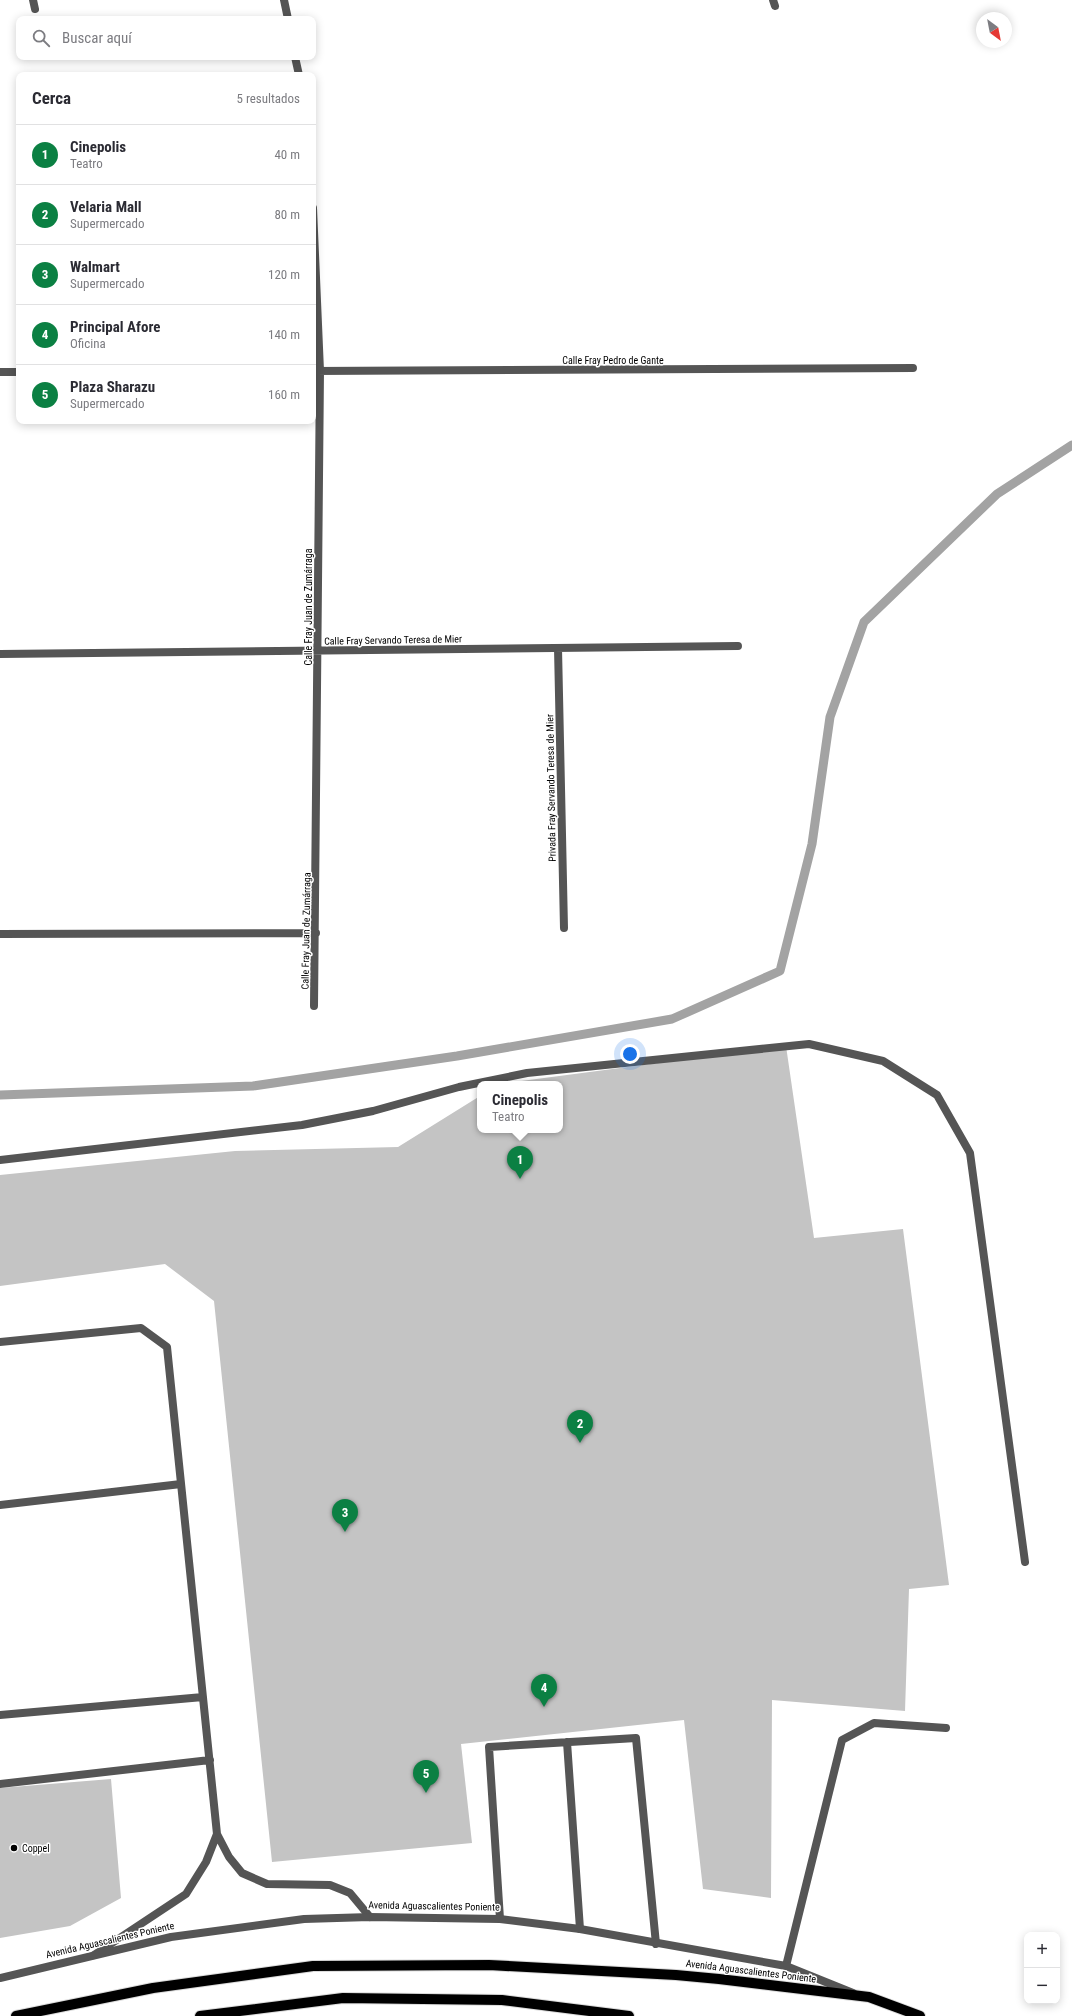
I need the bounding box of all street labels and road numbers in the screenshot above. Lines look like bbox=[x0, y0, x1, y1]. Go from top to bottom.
street label: Calle Fray Pedro de Gante bbox=[562, 355, 664, 366]
street label: Calle Fray Juan de Zumárraga bbox=[303, 548, 314, 665]
street label: Calle Fray Servando Teresa de Mier bbox=[324, 633, 462, 647]
street label: Privada Fray Servando Teresa de Mier bbox=[544, 714, 558, 862]
street label: Calle Fray Juan de Zumárraga bbox=[299, 872, 313, 990]
street label: Avenida Aguascalientes Poniente bbox=[368, 1899, 500, 1913]
street label: Avenida Aguascalientes Poniente bbox=[45, 1920, 176, 1960]
street label: Avenida Aguascalientes Poniente bbox=[685, 1958, 817, 1984]

